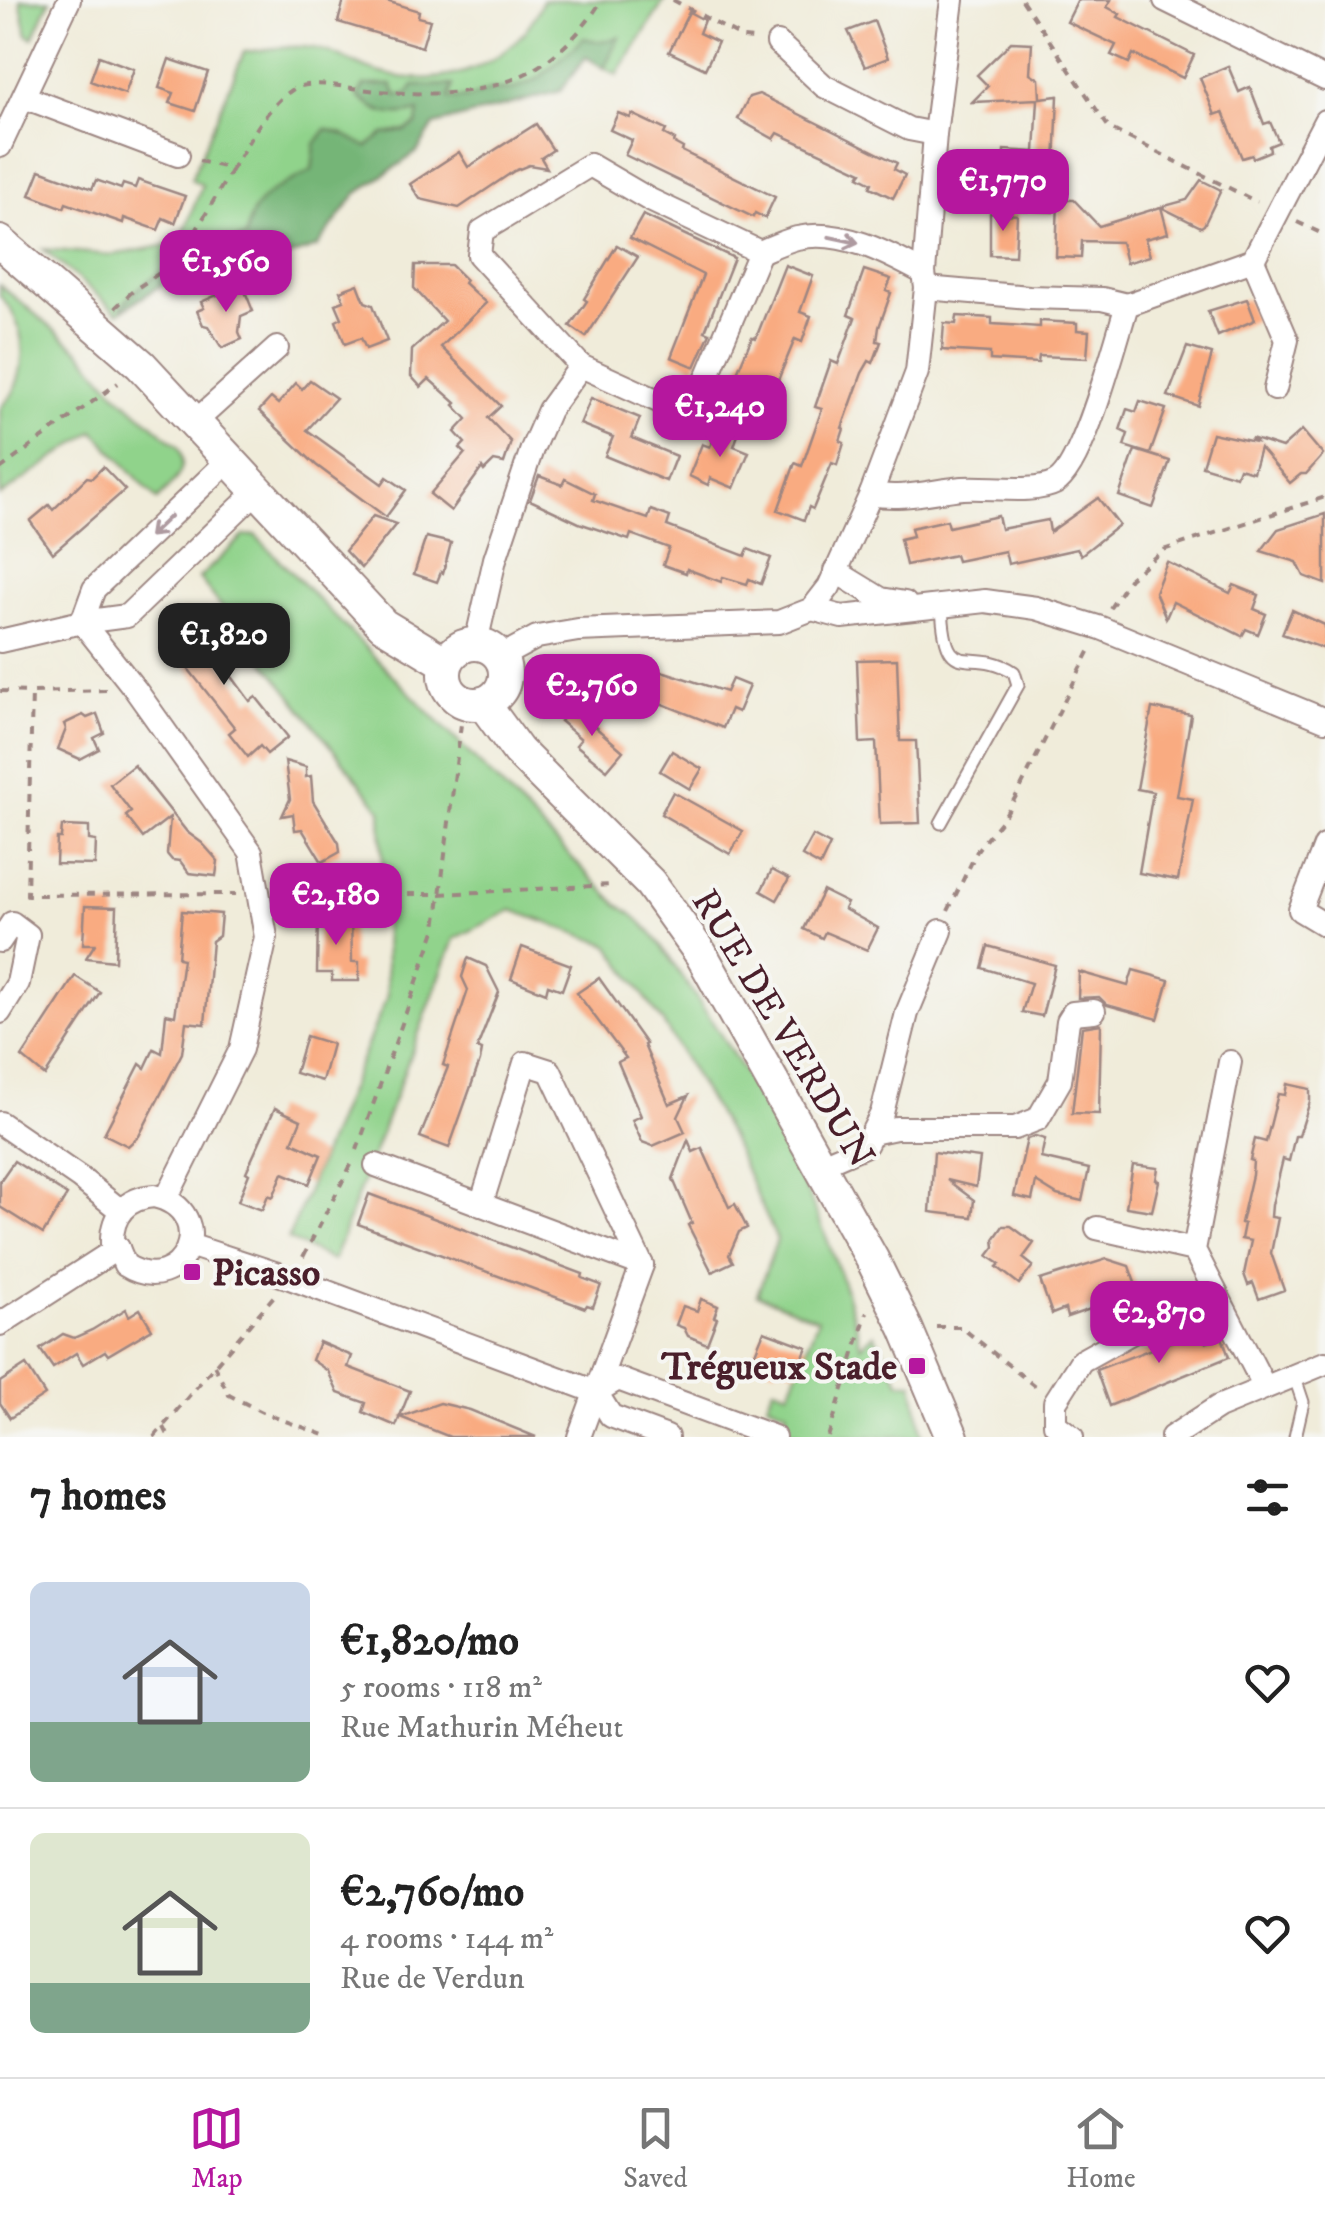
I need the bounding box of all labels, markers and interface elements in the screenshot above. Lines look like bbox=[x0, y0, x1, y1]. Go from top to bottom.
pin: €1,770 bbox=[922, 149, 1084, 234]
text: €1,770 bbox=[959, 161, 1047, 201]
pin: €1,560 bbox=[145, 230, 307, 315]
one-way arrow bbox=[827, 232, 859, 250]
text: €1,560 bbox=[182, 242, 270, 282]
pin: €1,240 bbox=[639, 375, 801, 460]
text: €1,240 bbox=[675, 387, 765, 427]
one-way arrow bbox=[148, 514, 173, 537]
pin: €1,820 bbox=[143, 603, 305, 688]
text: €1,820 bbox=[180, 615, 268, 655]
pin: €2,760 bbox=[511, 654, 673, 739]
text: €2,760 bbox=[546, 666, 638, 706]
pin: €2,180 bbox=[255, 863, 417, 948]
text: €2,180 bbox=[292, 875, 380, 915]
street label: RUE DE VERDUN bbox=[680, 881, 884, 1177]
place label: Picasso bbox=[212, 1250, 320, 1298]
marker: Picasso bbox=[181, 1261, 203, 1283]
pin: €2,870 bbox=[1078, 1281, 1240, 1366]
text: €2,870 bbox=[1112, 1293, 1206, 1333]
place label: Trégueux Stade bbox=[661, 1344, 897, 1392]
marker: Trégueux Stade bbox=[906, 1355, 928, 1377]
icon: filters bbox=[1240, 1470, 1295, 1525]
text: 7 homes bbox=[30, 1471, 166, 1523]
text: €1,820/mo bbox=[340, 1616, 519, 1668]
icon: home bbox=[110, 1622, 230, 1742]
icon: heart bbox=[1240, 1655, 1295, 1710]
text: 5 rooms · 118 m² bbox=[340, 1668, 542, 1708]
text: Rue Mathurin Méheut bbox=[340, 1708, 623, 1748]
text: €2,760/mo bbox=[340, 1867, 524, 1919]
icon: home bbox=[110, 1873, 230, 1993]
icon: heart bbox=[1240, 1906, 1295, 1961]
text: 4 rooms · 144 m² bbox=[340, 1919, 553, 1959]
text: Rue de Verdun bbox=[340, 1959, 525, 1999]
tab: Map bbox=[189, 2101, 244, 2196]
tab: Saved bbox=[623, 2101, 688, 2196]
tab: Home bbox=[1066, 2101, 1136, 2196]

